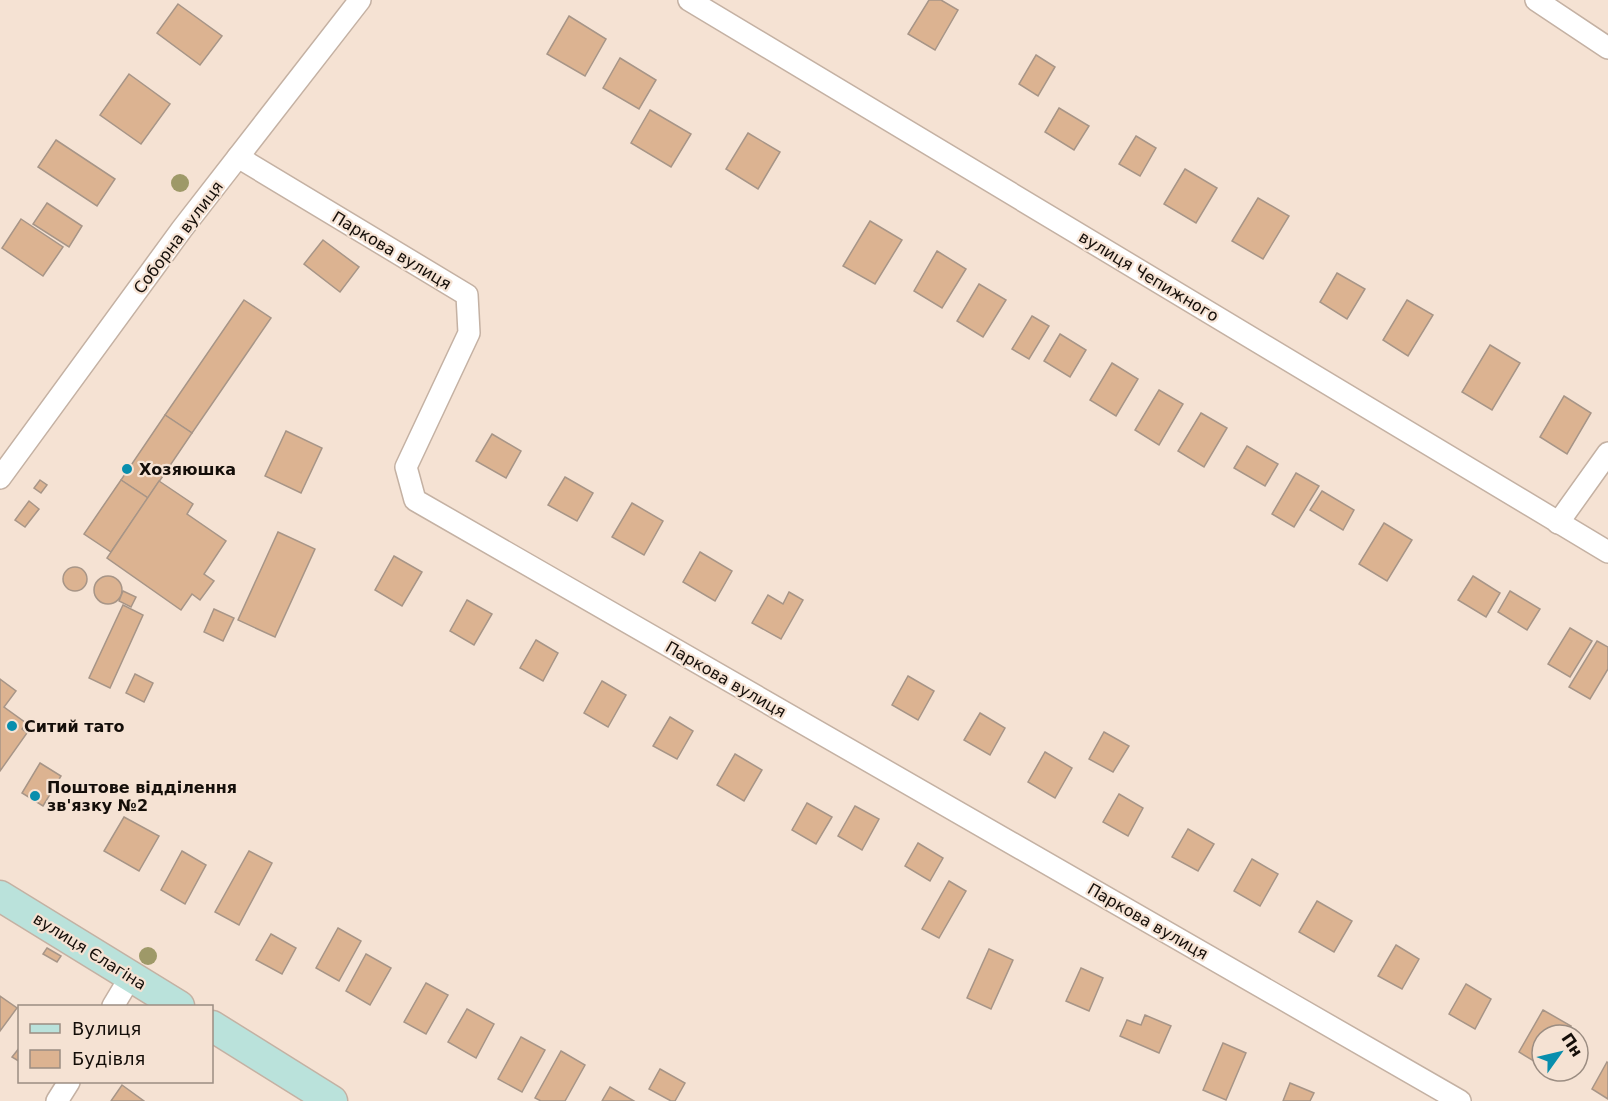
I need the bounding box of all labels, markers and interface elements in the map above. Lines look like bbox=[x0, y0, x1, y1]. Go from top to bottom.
street label: Соборна вулиця bbox=[130, 177, 227, 297]
street label: Паркова вулиця bbox=[329, 207, 455, 294]
street label: вулиця Чепижного bbox=[1075, 227, 1222, 326]
place label: Хозяюшка bbox=[139, 460, 236, 479]
marker: Хозяюшка bbox=[120, 462, 134, 476]
street label: Паркова вулиця bbox=[662, 637, 789, 722]
place label: Ситий тато bbox=[24, 717, 125, 736]
marker: Ситий тато bbox=[5, 719, 19, 733]
place label: Поштове відділення зв'язку №2 bbox=[47, 778, 237, 815]
marker: Поштове відділення зв'язку №2 bbox=[28, 789, 42, 803]
street label: Паркова вулиця bbox=[1084, 879, 1211, 964]
street label: вулиця Єлагіна bbox=[30, 909, 150, 994]
legend bbox=[18, 1005, 213, 1083]
text: Вулиця bbox=[72, 1018, 141, 1039]
north arrow bbox=[1530, 1023, 1590, 1083]
text: Пн bbox=[1557, 1029, 1587, 1060]
text: Будівля bbox=[72, 1048, 145, 1069]

